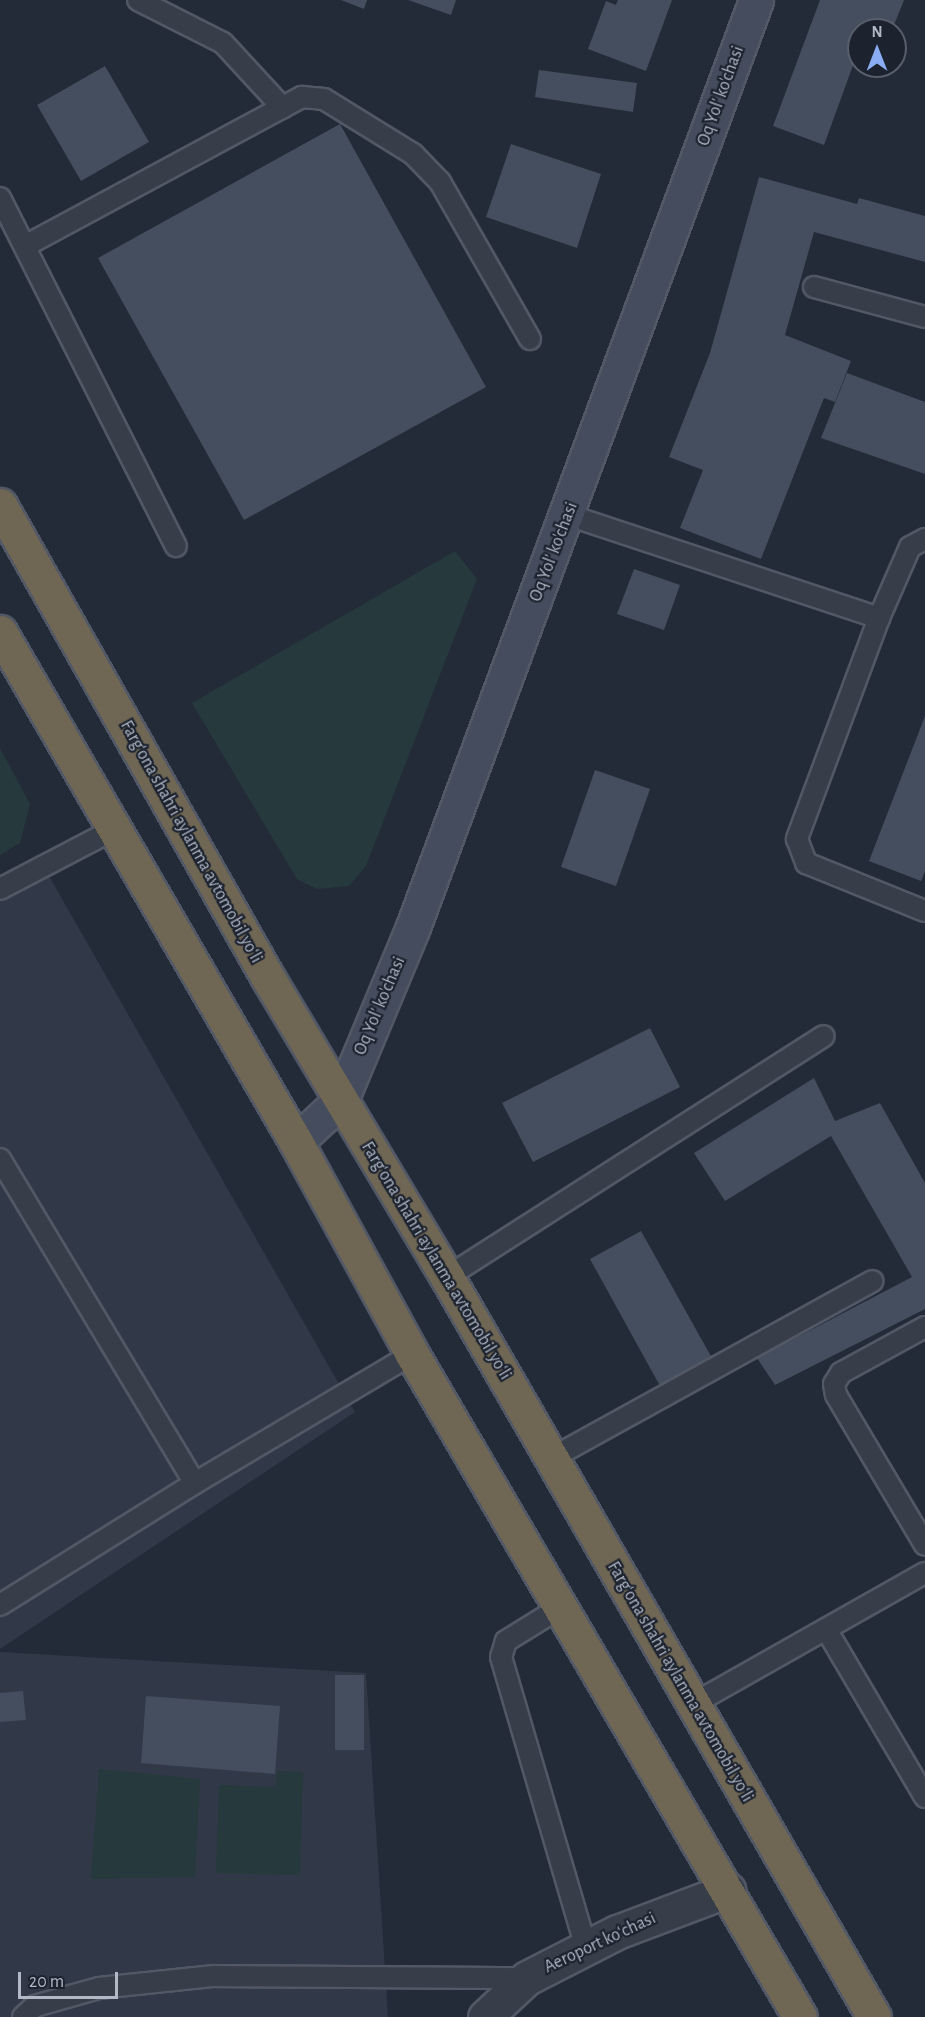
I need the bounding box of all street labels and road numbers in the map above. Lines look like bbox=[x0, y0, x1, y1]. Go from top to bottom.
street label: Oq Yol' ko'chasi bbox=[693, 43, 749, 149]
street label: Oq Yol' ko'chasi bbox=[525, 499, 583, 605]
street label: Fargʻona shahri aylanma avtomobil yoʻli bbox=[115, 717, 267, 967]
street label: Oq Yol' ko'chasi bbox=[350, 953, 410, 1059]
street label: Fargʻona shahri aylanma avtomobil yoʻli bbox=[356, 1138, 516, 1384]
street label: Fargʻona shahri aylanma avtomobil yoʻli bbox=[602, 1558, 758, 1806]
street label: Aeroport koʻchasi bbox=[541, 1908, 659, 1978]

